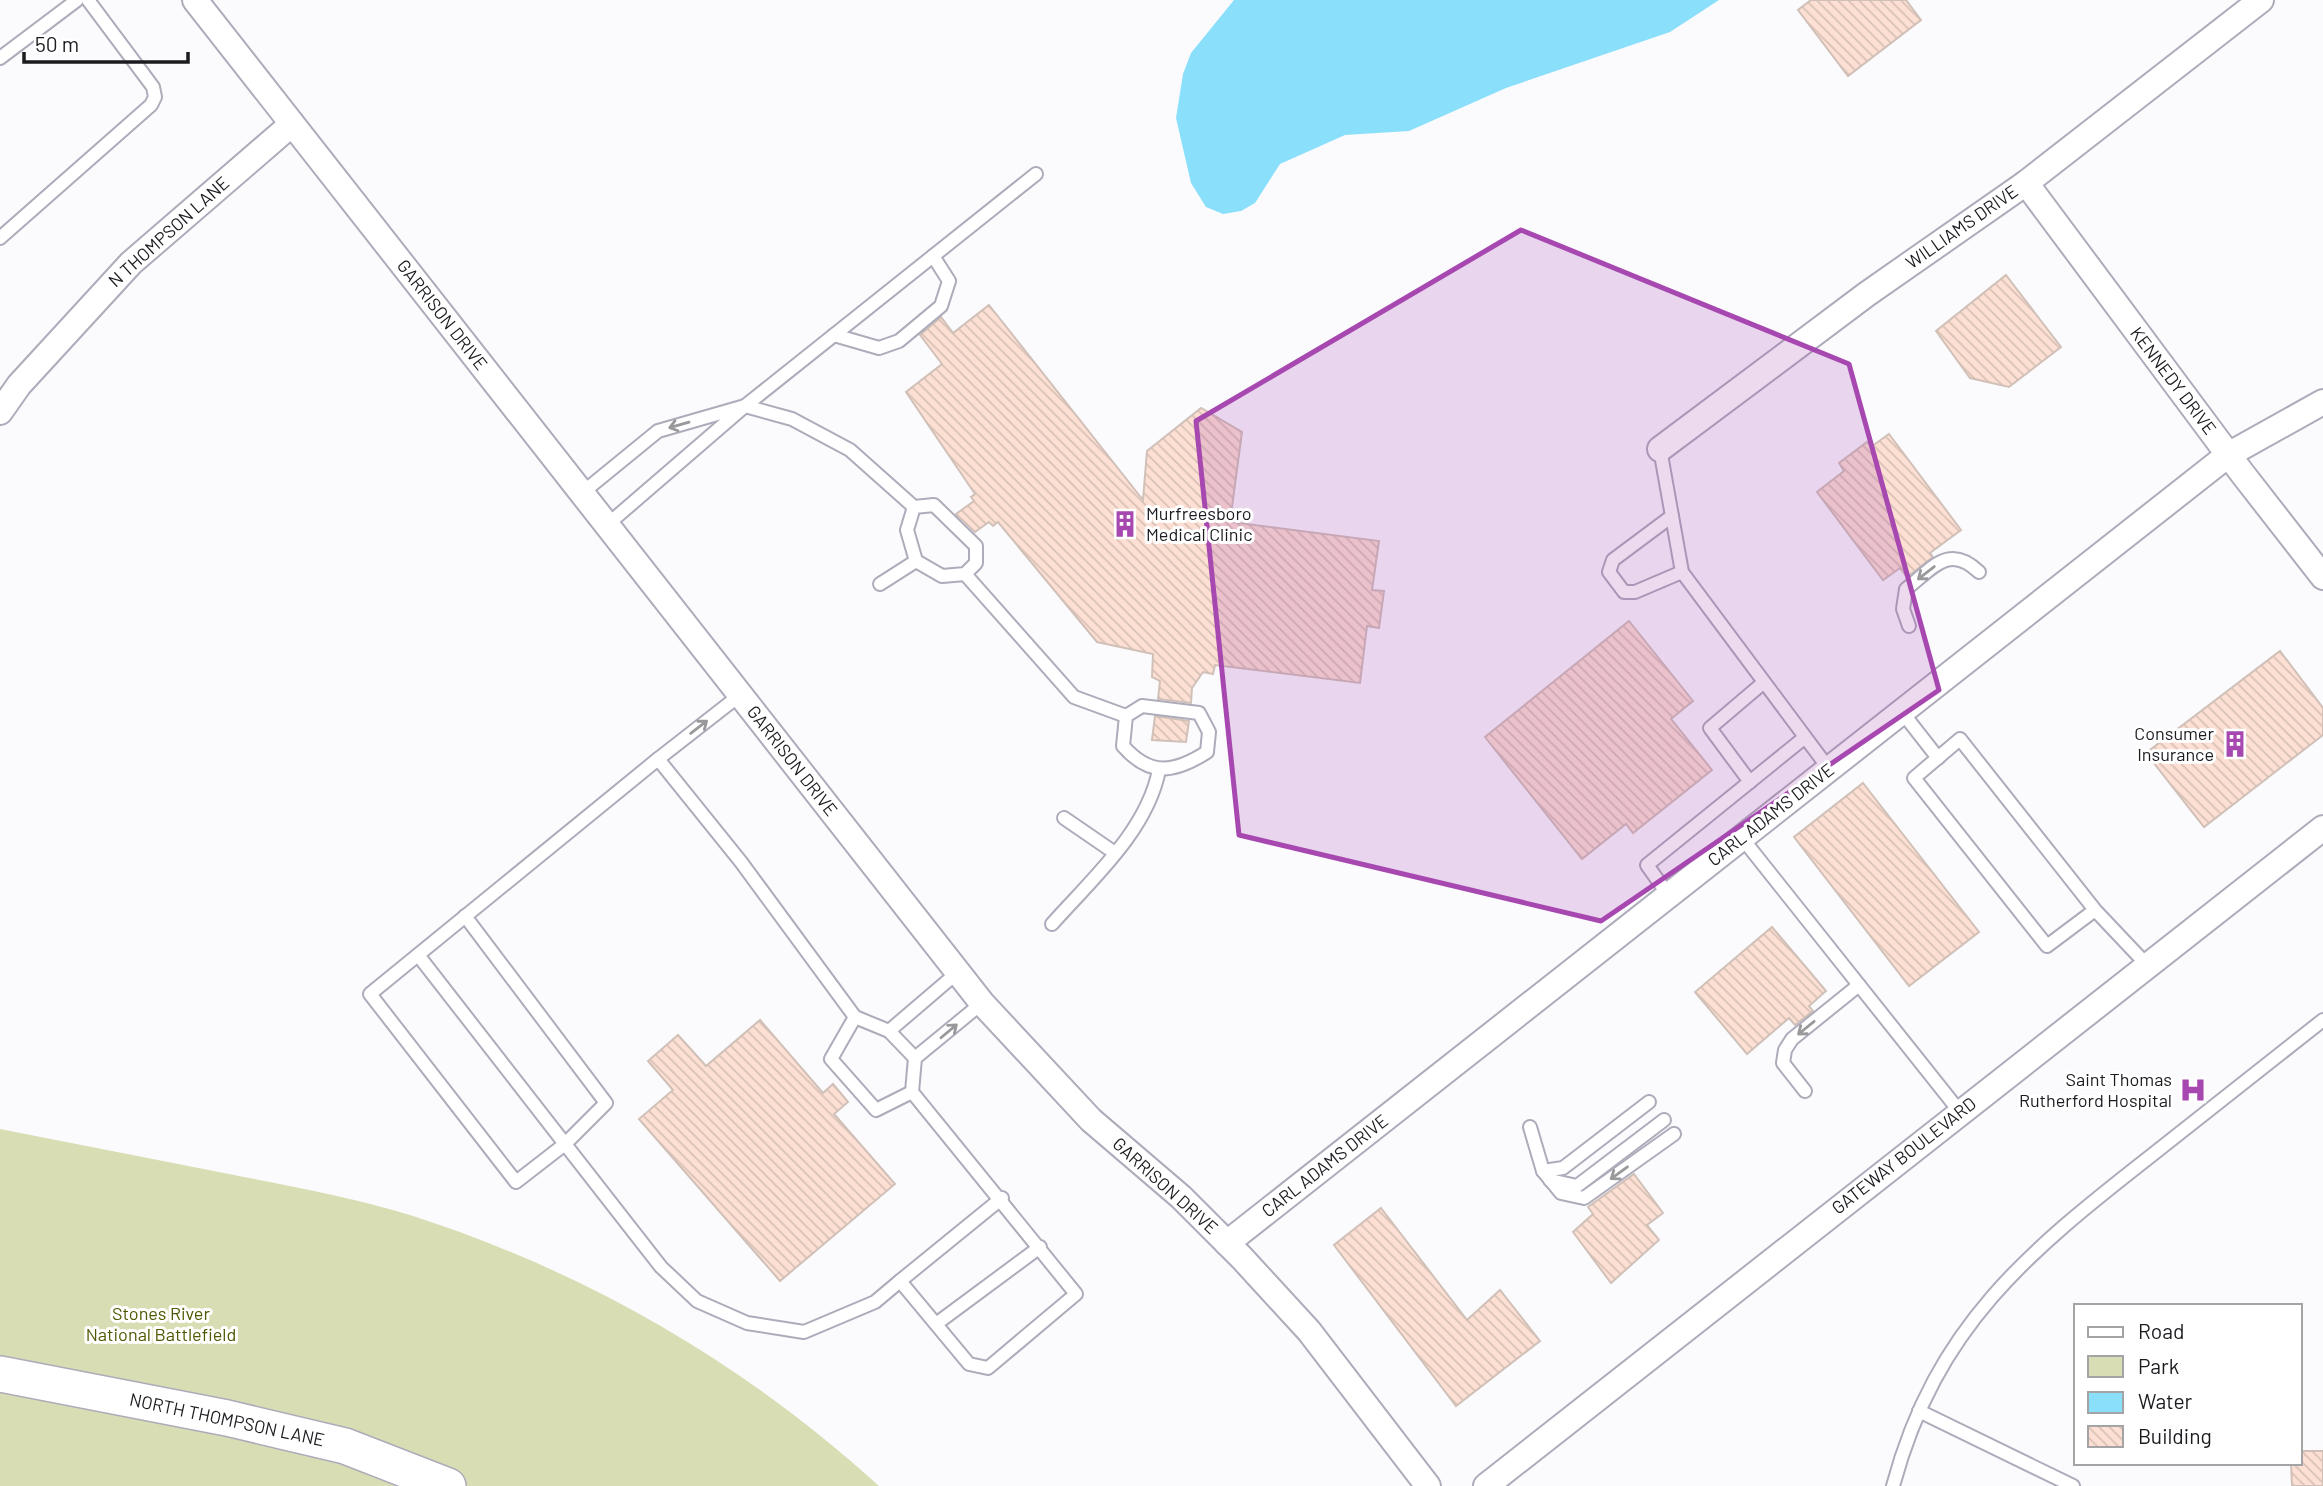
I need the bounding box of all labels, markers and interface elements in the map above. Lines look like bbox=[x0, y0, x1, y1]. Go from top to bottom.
scale bar bbox=[24, 21, 189, 65]
text: 50 m bbox=[35, 31, 79, 56]
street label: N THOMPSON LANE bbox=[103, 171, 233, 291]
street label: WILLIAMS DRIVE bbox=[1901, 179, 2022, 273]
street label: GARRISON DRIVE bbox=[393, 255, 493, 374]
street label: KENNEDY DRIVE bbox=[2126, 322, 2221, 439]
one-way arrow bbox=[668, 419, 691, 432]
place label: Murfreesboro Medical Clinic bbox=[1146, 502, 1253, 545]
building icon: Murfreesboro Medical Clinic bbox=[1110, 509, 1140, 539]
one-way arrow bbox=[1917, 566, 1936, 581]
street label: GARRISON DRIVE bbox=[743, 701, 843, 820]
one-way arrow bbox=[689, 720, 708, 735]
place label: Consumer Insurance bbox=[2134, 722, 2214, 765]
building icon: Consumer Insurance bbox=[2220, 729, 2250, 759]
street label: CARL ADAMS DRIVE bbox=[1703, 758, 1838, 870]
one-way arrow bbox=[1797, 1020, 1815, 1036]
one-way arrow bbox=[939, 1023, 957, 1039]
place label: Saint Thomas Rutherford Hospital bbox=[2019, 1068, 2172, 1111]
hospital icon: Saint Thomas Rutherford Hospital bbox=[2178, 1075, 2208, 1105]
street label: GATEWAY BOULEVARD bbox=[1827, 1092, 1980, 1218]
street label: CARL ADAMS DRIVE bbox=[1257, 1109, 1392, 1221]
street label: GARRISON DRIVE bbox=[1108, 1132, 1223, 1238]
one-way arrow bbox=[1609, 1165, 1628, 1180]
park label: Stones River National Battlefield bbox=[86, 1302, 236, 1345]
legend bbox=[2074, 1304, 2302, 1465]
text: Road bbox=[2138, 1318, 2184, 1343]
text: Park bbox=[2138, 1353, 2179, 1378]
street label: NORTH THOMPSON LANE bbox=[128, 1388, 327, 1450]
text: Water bbox=[2138, 1388, 2193, 1413]
text: Building bbox=[2138, 1423, 2212, 1448]

